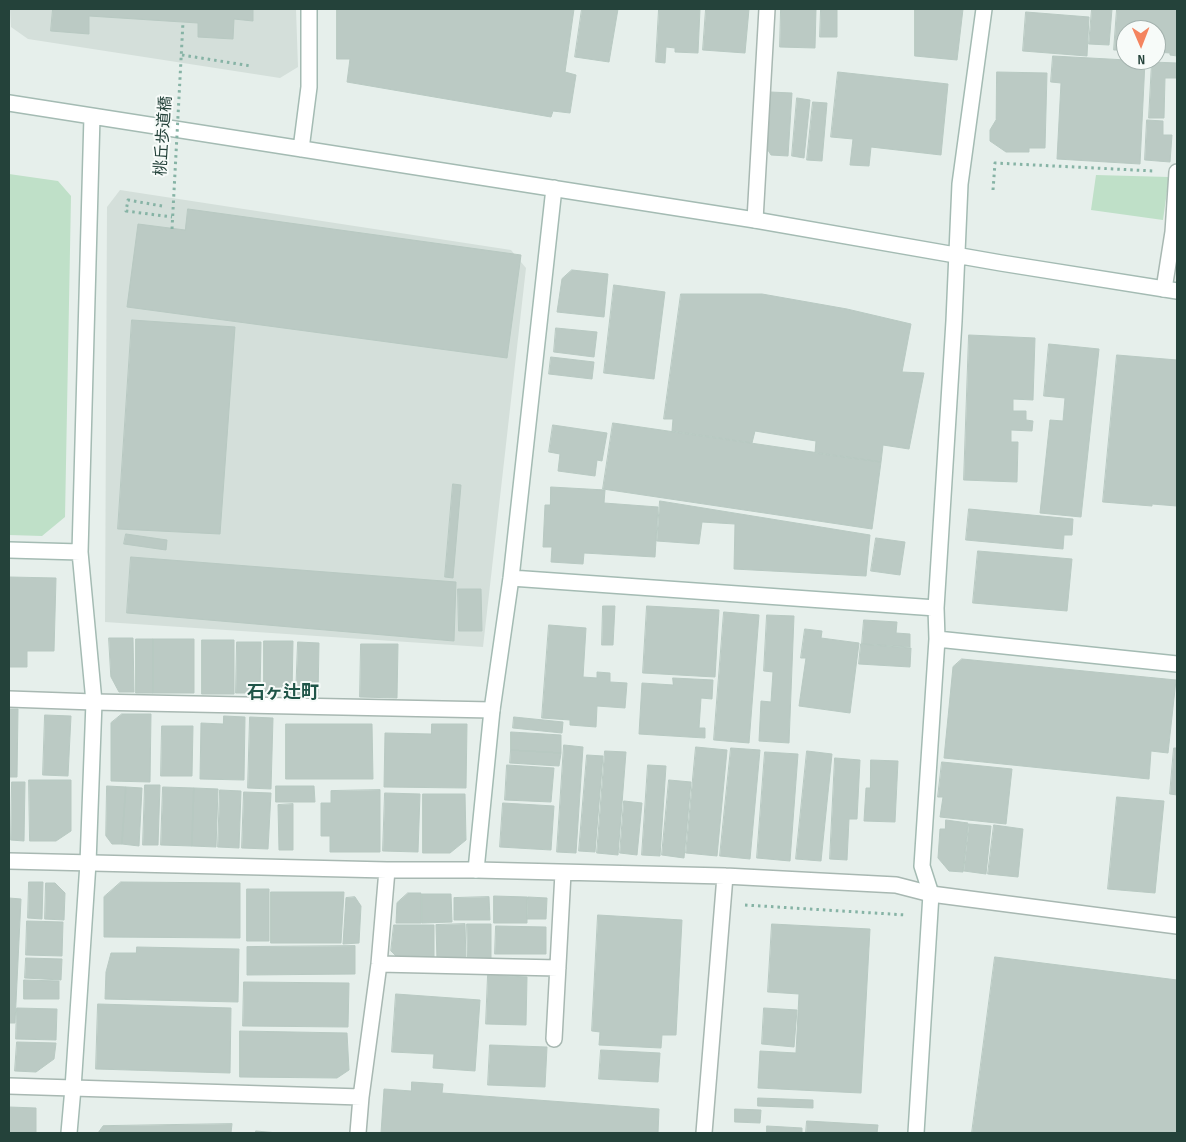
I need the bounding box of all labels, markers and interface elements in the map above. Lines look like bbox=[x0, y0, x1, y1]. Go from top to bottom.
north arrow bbox=[1116, 20, 1166, 70]
text: N bbox=[1137, 51, 1145, 68]
street label: 桃丘歩道橋 bbox=[152, 95, 176, 177]
district label: 石ヶ辻町 bbox=[247, 682, 319, 704]

